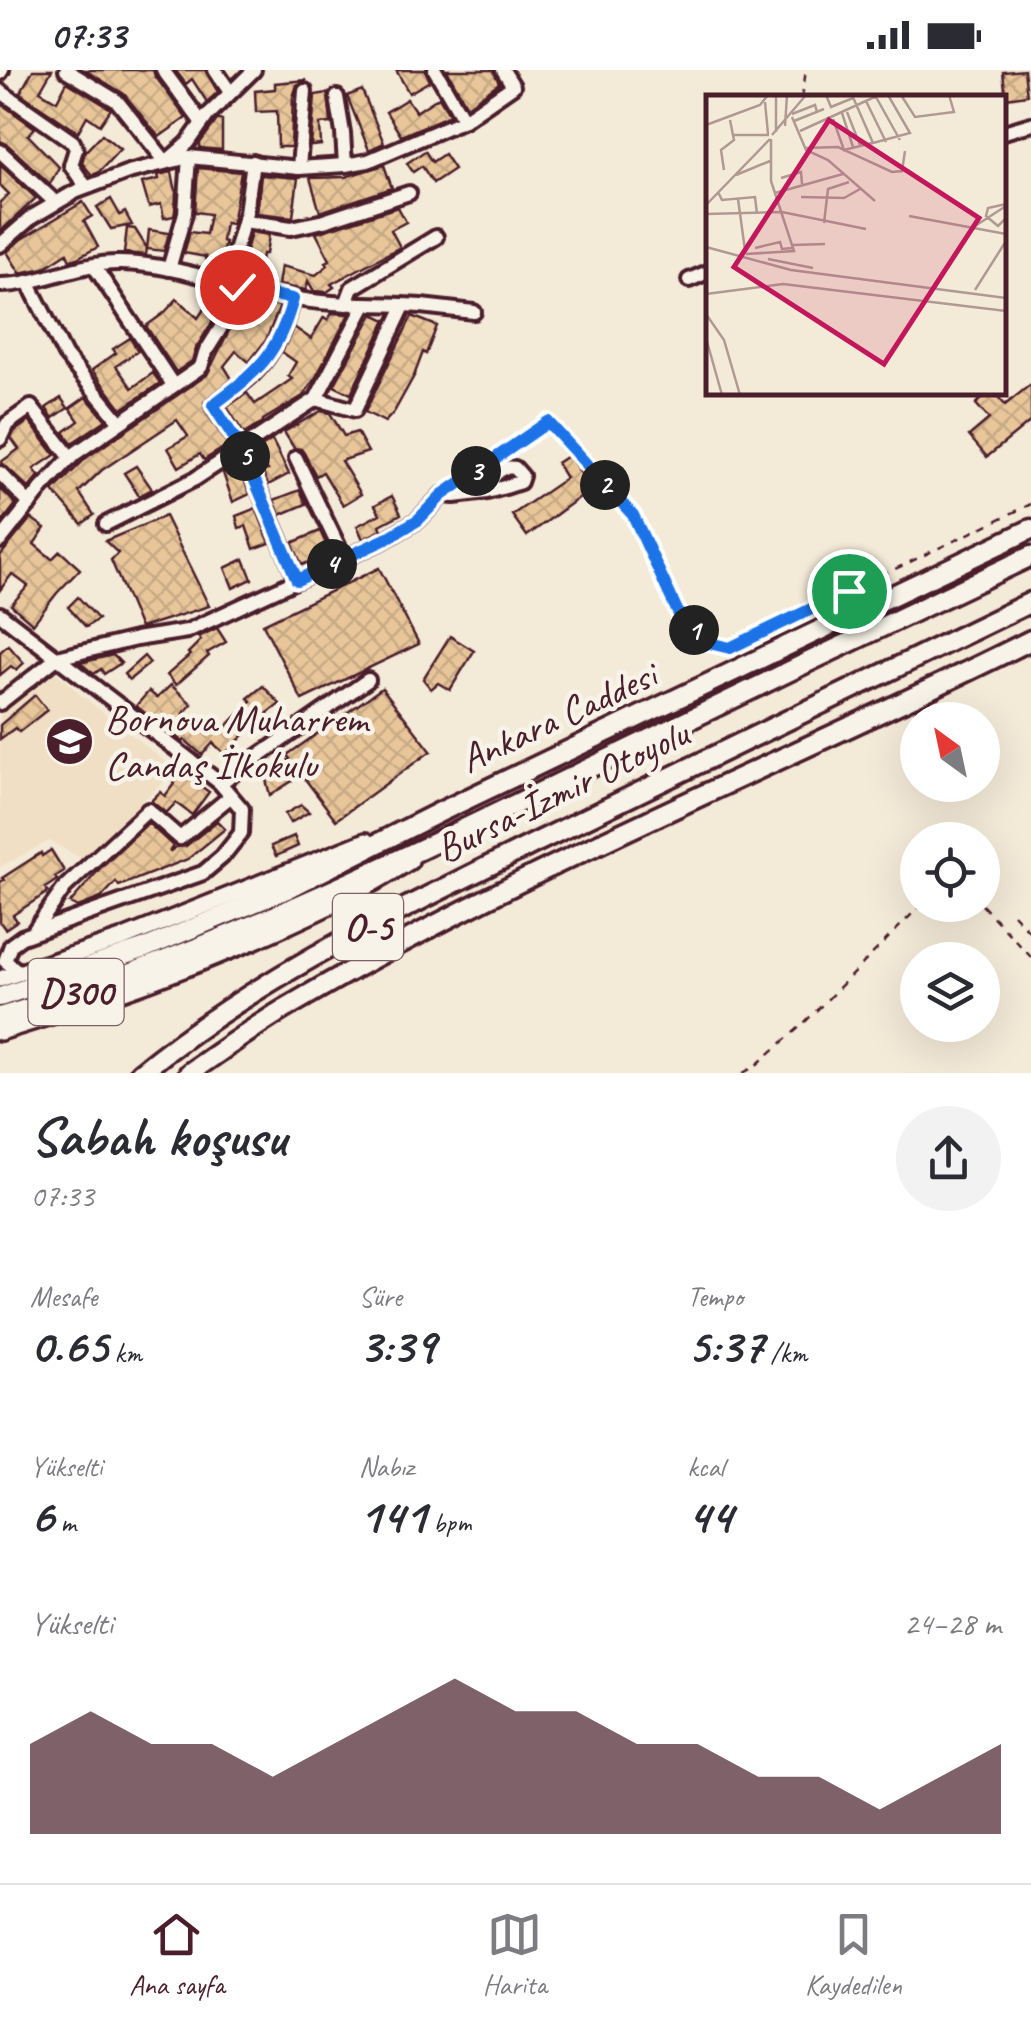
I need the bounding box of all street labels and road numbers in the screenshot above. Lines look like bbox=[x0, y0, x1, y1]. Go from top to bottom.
street label: Ankara Caddesi bbox=[452, 648, 668, 784]
street label: Bursa-İzmir Otoyolu bbox=[428, 707, 698, 874]
road number: O-5 bbox=[333, 894, 403, 960]
road number: D300 bbox=[28, 959, 124, 1025]

